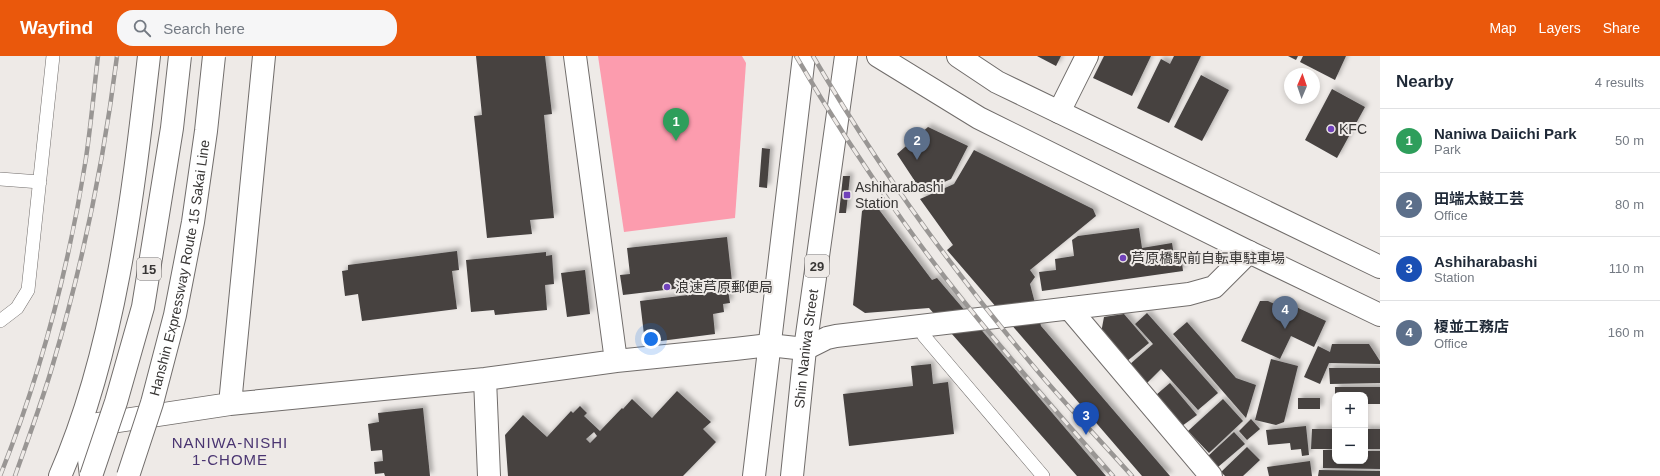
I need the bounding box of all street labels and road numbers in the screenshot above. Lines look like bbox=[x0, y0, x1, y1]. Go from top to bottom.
street label: Hanshin Expressway Route 15 Sakai Line bbox=[146, 138, 212, 398]
road number: 29 bbox=[805, 255, 829, 277]
road number: 15 bbox=[137, 258, 161, 280]
street label: Shin Naniwa Street bbox=[791, 288, 821, 409]

